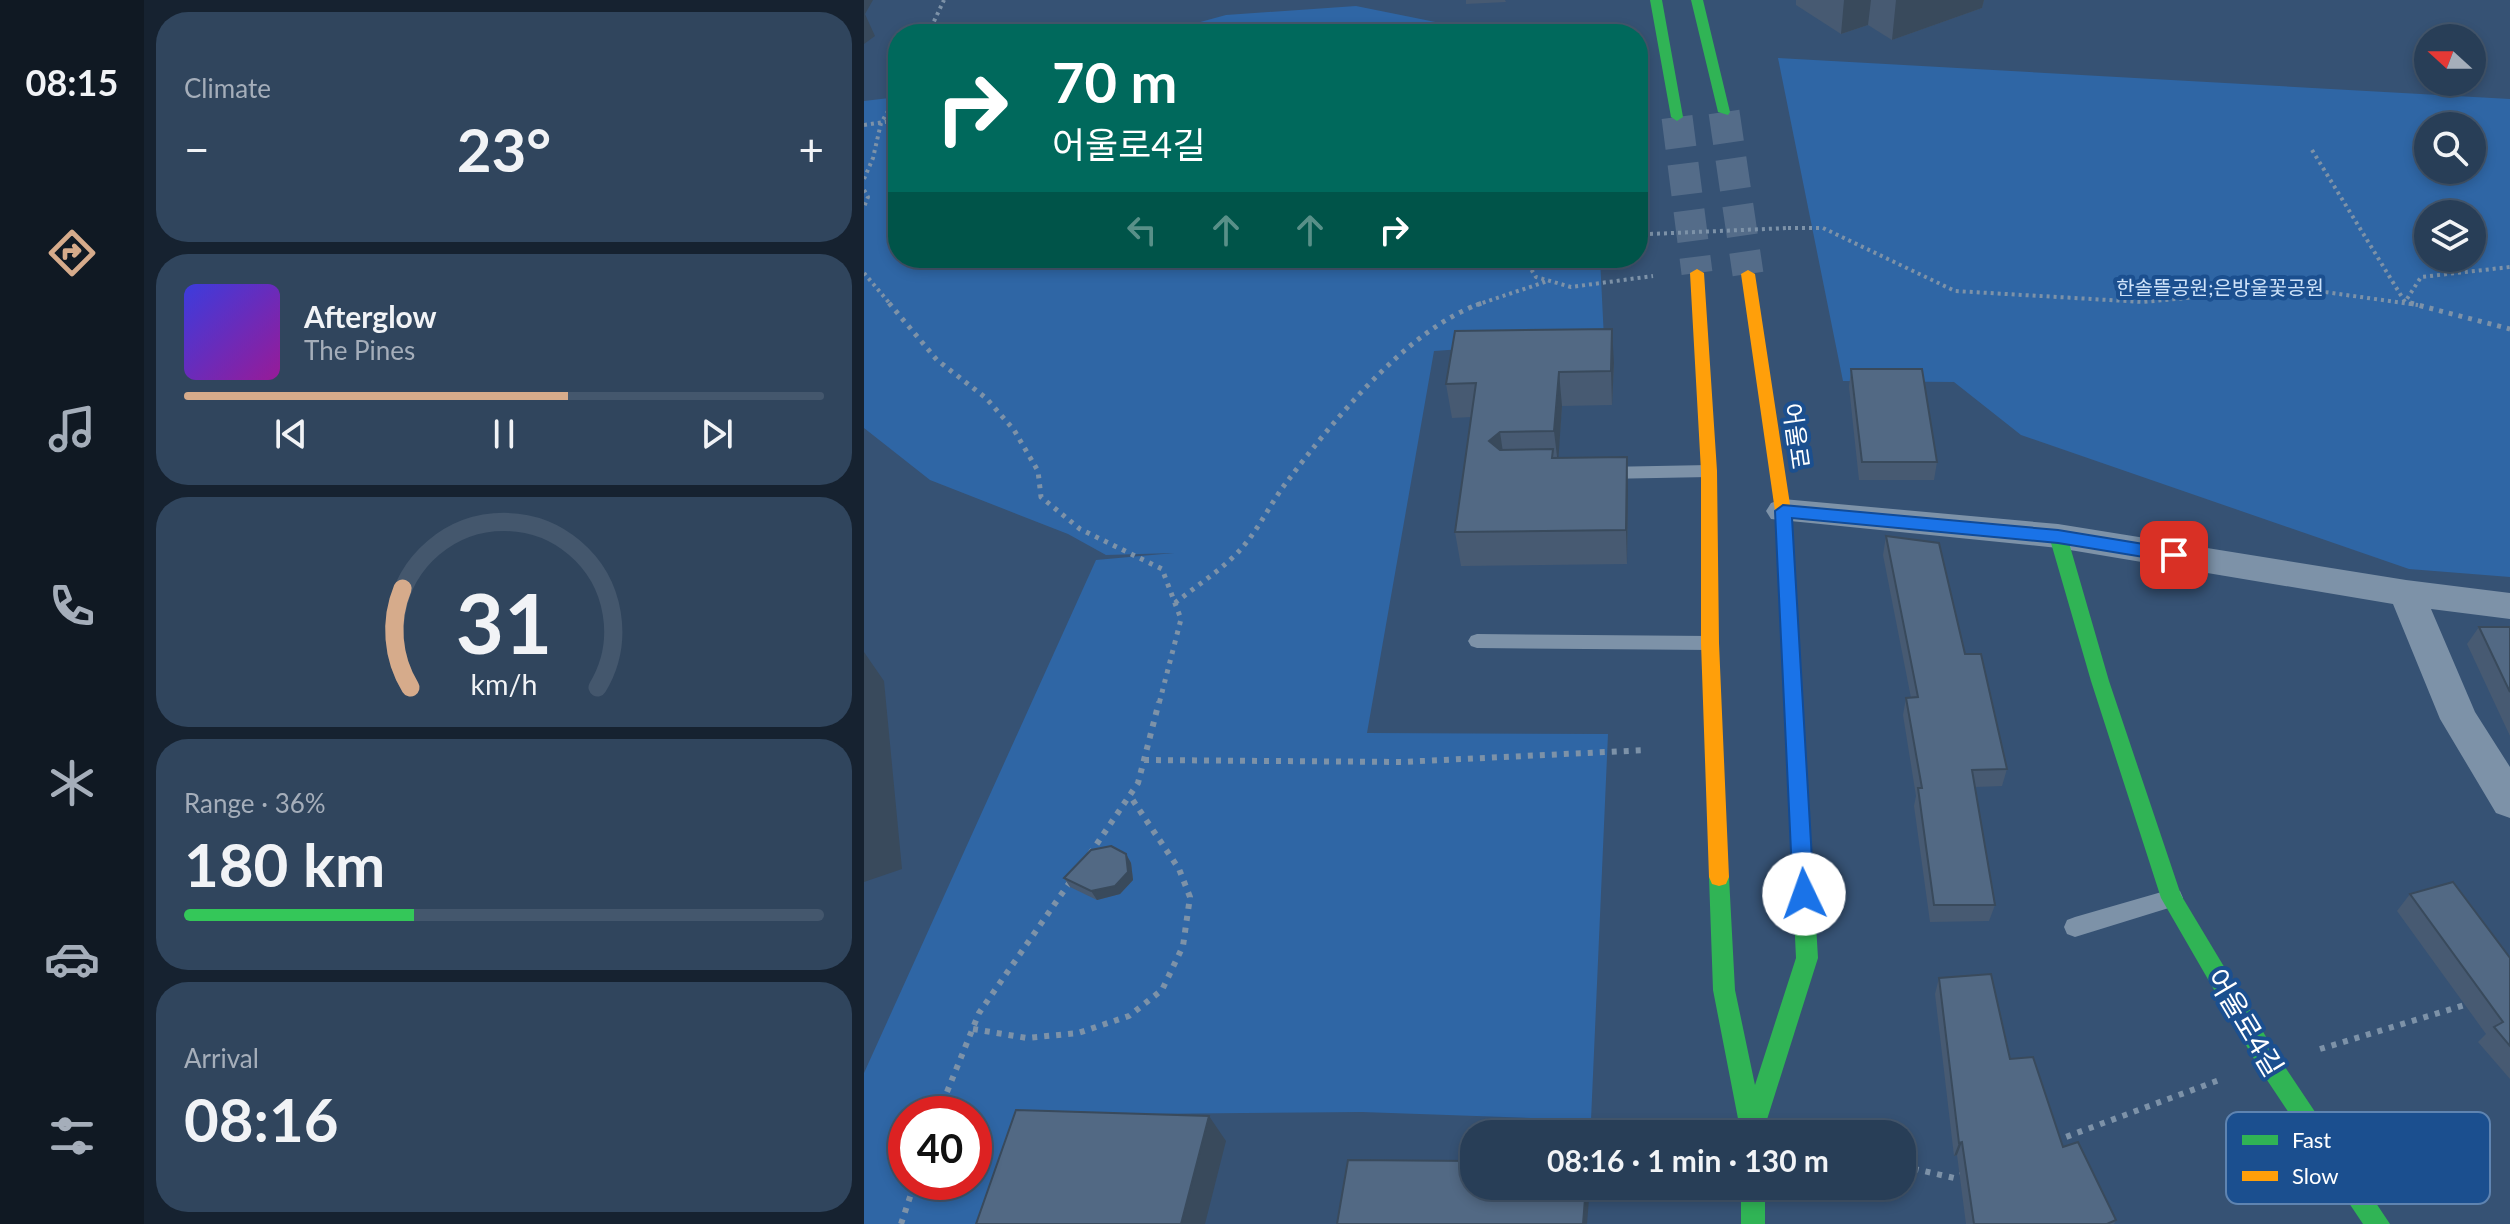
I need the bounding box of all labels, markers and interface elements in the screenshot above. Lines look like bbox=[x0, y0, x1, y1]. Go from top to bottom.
north arrow bbox=[2414, 24, 2486, 96]
map controls bbox=[2414, 24, 2486, 272]
text: 70 m bbox=[1052, 48, 1177, 115]
icon: right bbox=[920, 56, 1024, 160]
text: 08:15 bbox=[26, 60, 118, 104]
text: Climate bbox=[184, 72, 271, 104]
button: search bbox=[2414, 112, 2486, 184]
text: 23° bbox=[457, 113, 551, 185]
text: 어울로4길 bbox=[1052, 122, 1205, 166]
text: − bbox=[184, 123, 210, 175]
text: + bbox=[798, 123, 824, 175]
button: layers bbox=[2414, 200, 2486, 272]
icon: left bbox=[1120, 208, 1164, 252]
icon: ahead bbox=[1204, 208, 1248, 252]
icon: ahead bbox=[1288, 208, 1332, 252]
icon: right bbox=[1372, 208, 1416, 252]
icon: directions bbox=[44, 225, 100, 281]
park label: 한솔뜰공원;은방울꽃공원 bbox=[2116, 275, 2324, 299]
text: Afterglow bbox=[304, 298, 437, 334]
text: The Pines bbox=[304, 334, 415, 366]
icon: music bbox=[44, 401, 100, 457]
street label: 어울로 bbox=[1778, 401, 1816, 471]
icon: previous bbox=[269, 412, 313, 456]
icon: pause bbox=[482, 412, 526, 456]
icon: next bbox=[695, 412, 739, 456]
pin bbox=[2140, 521, 2208, 589]
icon: arrive bbox=[2152, 533, 2196, 577]
text: 31 bbox=[456, 572, 552, 672]
icon: phone bbox=[44, 578, 100, 634]
text: km/h bbox=[471, 667, 537, 701]
icon: climate bbox=[44, 755, 100, 811]
text: Range · 36% bbox=[184, 787, 326, 819]
text: 180 km bbox=[184, 828, 385, 900]
position arrow bbox=[1762, 852, 1846, 936]
icon: car bbox=[44, 931, 100, 987]
street label: 어울로4길 bbox=[2201, 962, 2291, 1082]
text: Arrival bbox=[184, 1042, 259, 1074]
text: 08:16 bbox=[184, 1083, 339, 1155]
speed limit sign: 40 bbox=[888, 1096, 992, 1200]
icon: filters bbox=[44, 1108, 100, 1164]
legend bbox=[2226, 1112, 2490, 1204]
text: Fast bbox=[2292, 1126, 2331, 1153]
text: 08:16 · 1 min · 130 m bbox=[1547, 1142, 1829, 1178]
text: Slow bbox=[2292, 1162, 2339, 1189]

